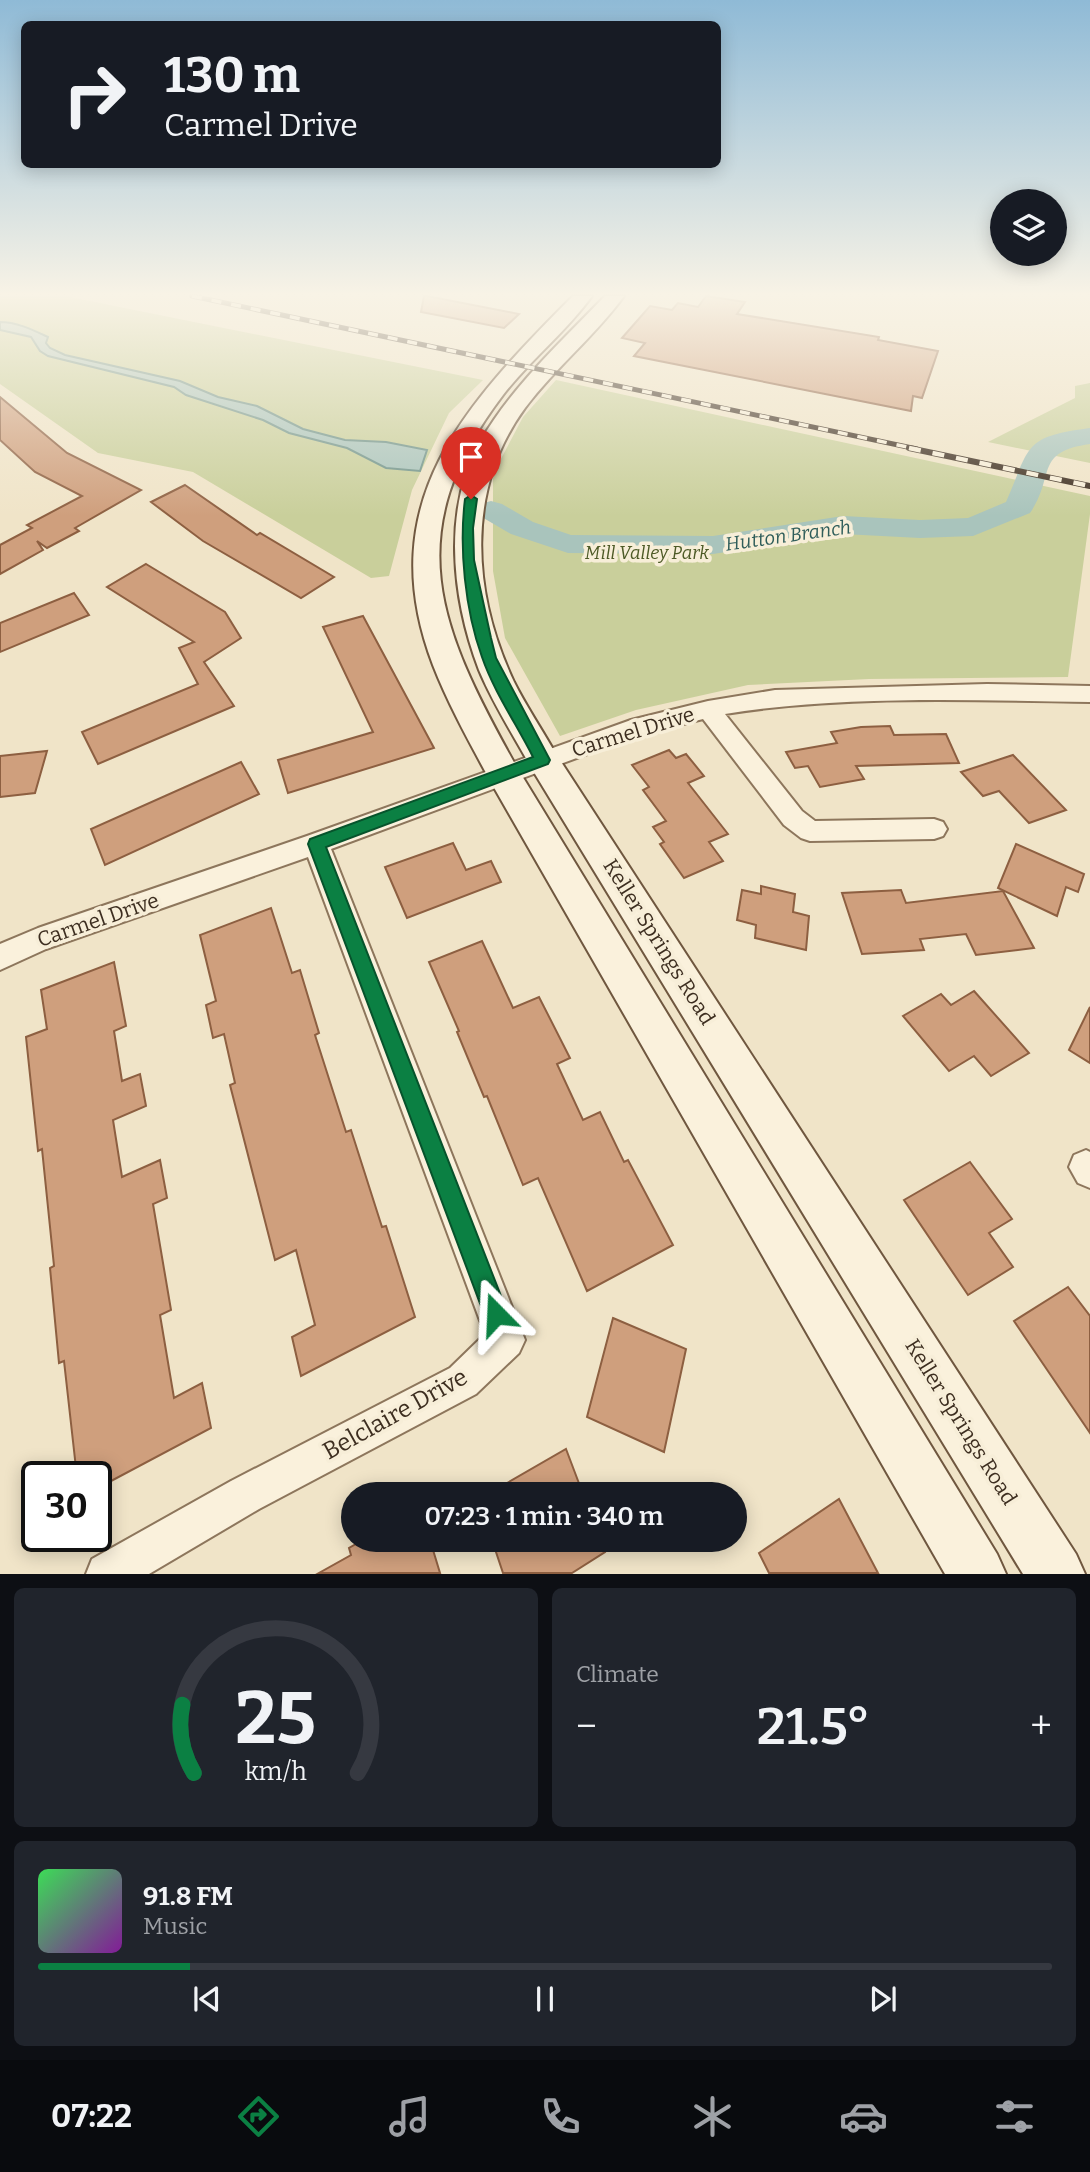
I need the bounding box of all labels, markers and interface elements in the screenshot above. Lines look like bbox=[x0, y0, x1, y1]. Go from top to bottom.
text: 130 m bbox=[164, 46, 300, 105]
icon: right bbox=[49, 49, 140, 140]
text: Carmel Drive bbox=[164, 106, 358, 144]
map controls bbox=[990, 189, 1067, 266]
button: layers bbox=[990, 189, 1067, 266]
pin bbox=[441, 427, 501, 499]
icon: arrive bbox=[452, 438, 490, 476]
water label: Hutton Branch bbox=[724, 515, 852, 556]
park label: Mill Valley Park bbox=[585, 542, 709, 564]
street label: Carmel Drive bbox=[568, 701, 698, 763]
street label: Keller Springs Road bbox=[597, 854, 721, 1030]
street label: Carmel Drive bbox=[34, 887, 162, 953]
position arrow bbox=[459, 1277, 533, 1351]
street label: Keller Springs Road bbox=[899, 1334, 1023, 1510]
street label: Belclaire Drive bbox=[318, 1363, 472, 1465]
speed limit sign: 30 bbox=[21, 1461, 112, 1552]
text: 07:23 · 1 min · 340 m bbox=[425, 1501, 663, 1532]
text: Climate bbox=[576, 1660, 659, 1688]
text: 25 bbox=[236, 1676, 316, 1763]
text: 21.5° bbox=[757, 1695, 870, 1758]
text: − bbox=[576, 1703, 597, 1749]
text: + bbox=[1030, 1703, 1052, 1749]
text: km/h bbox=[245, 1757, 307, 1787]
text: 91.8 FM bbox=[143, 1881, 233, 1912]
text: Music bbox=[143, 1912, 207, 1940]
icon: previous bbox=[188, 1980, 226, 2018]
icon: pause bbox=[526, 1980, 564, 2018]
icon: next bbox=[864, 1980, 902, 2018]
icon: directions bbox=[234, 2092, 283, 2141]
icon: music bbox=[385, 2092, 434, 2141]
icon: phone bbox=[536, 2092, 585, 2141]
icon: climate bbox=[688, 2092, 737, 2141]
icon: car bbox=[839, 2092, 888, 2141]
icon: filters bbox=[990, 2092, 1039, 2141]
text: 07:22 bbox=[51, 2097, 132, 2135]

